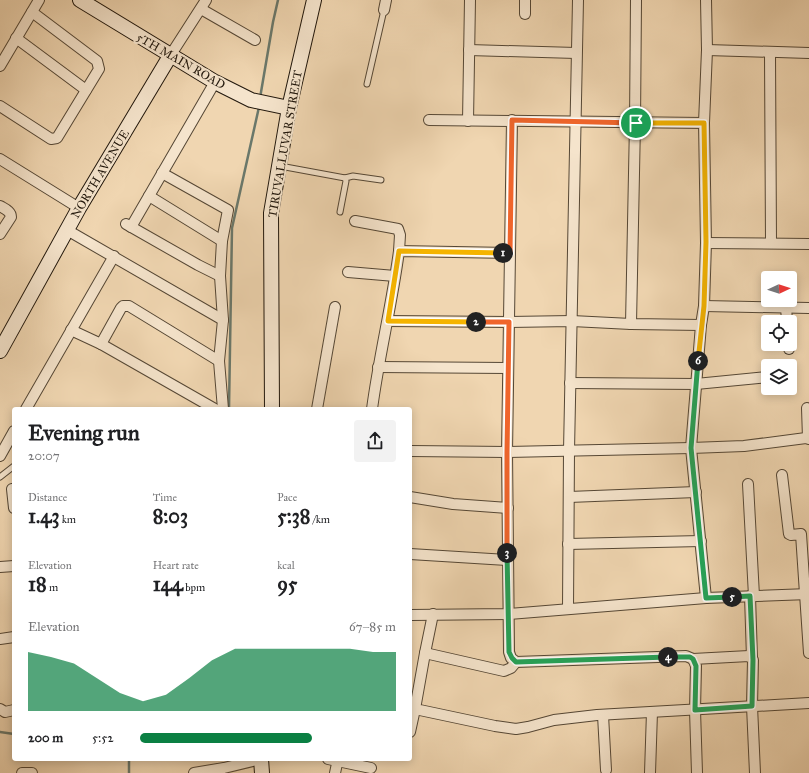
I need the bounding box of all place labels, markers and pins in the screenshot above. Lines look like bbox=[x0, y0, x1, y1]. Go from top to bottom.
pin bbox=[619, 106, 653, 140]
pin: 1 bbox=[493, 243, 513, 263]
pin: 2 bbox=[466, 312, 486, 332]
pin: 6 bbox=[688, 351, 708, 371]
pin: 3 bbox=[497, 543, 517, 563]
pin: 5 bbox=[722, 587, 742, 607]
pin: 4 bbox=[658, 647, 678, 667]

